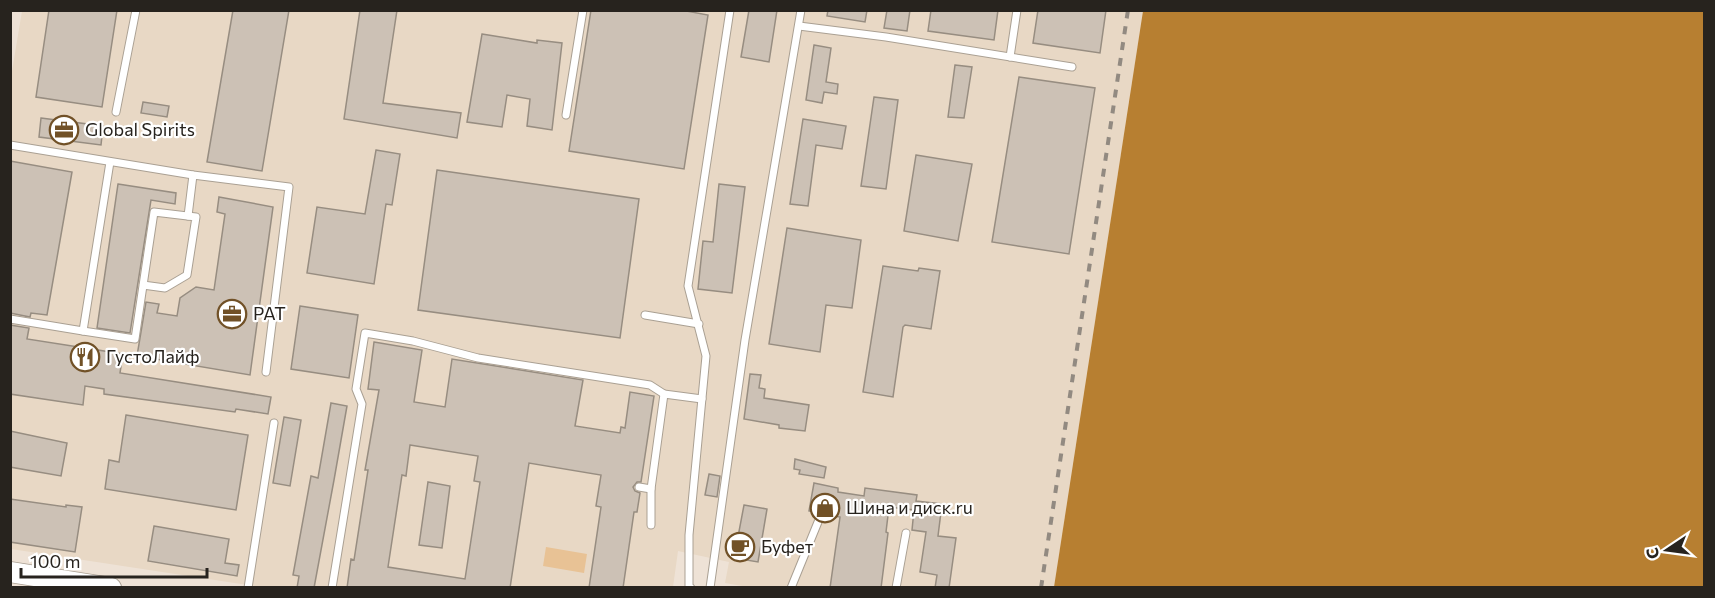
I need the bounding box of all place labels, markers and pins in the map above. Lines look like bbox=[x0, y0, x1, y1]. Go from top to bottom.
office icon: Global Spirits bbox=[48, 114, 80, 146]
place label: Global Spirits bbox=[85, 118, 195, 140]
office icon: РАТ bbox=[216, 298, 248, 330]
place label: РАТ bbox=[253, 302, 286, 324]
restaurant icon: ГустоЛайф bbox=[69, 341, 101, 373]
place label: ГустоЛайф bbox=[106, 345, 199, 367]
shop icon: Шина и диск.ru bbox=[809, 492, 841, 524]
place label: Шина и диск.ru bbox=[846, 496, 973, 518]
cafe icon: Буфет bbox=[724, 531, 756, 563]
place label: Буфет bbox=[761, 535, 814, 557]

